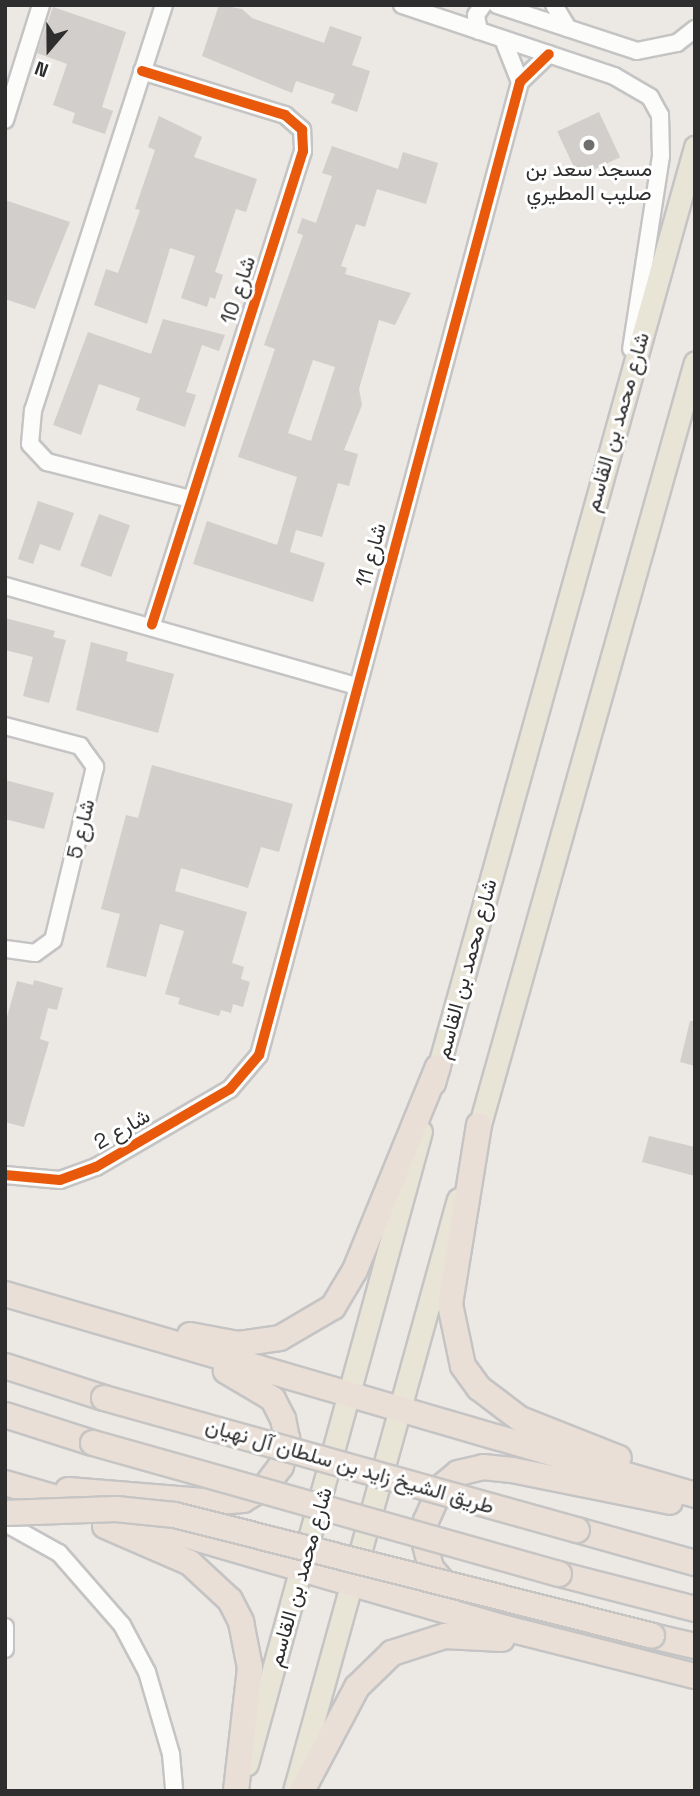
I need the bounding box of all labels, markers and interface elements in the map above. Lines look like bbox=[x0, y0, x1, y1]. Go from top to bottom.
north arrow bbox=[14, 14, 84, 84]
text: N bbox=[31, 55, 52, 83]
marker: مسجد سعد بن صليب المطيري bbox=[581, 137, 597, 153]
place label: مسجد سعد بن صليب المطيري bbox=[526, 156, 652, 206]
street label: شارع 10 bbox=[215, 253, 261, 327]
street label: شارع محمد بن القاسم bbox=[579, 330, 655, 514]
street label: شارع 11 bbox=[350, 520, 392, 590]
street label: شارع 5 bbox=[62, 797, 100, 861]
street label: شارع محمد بن القاسم bbox=[430, 876, 502, 1062]
street label: شارع 2 bbox=[90, 1103, 154, 1155]
street label: طريق الشيخ زايد بن سلطان آل نهيان bbox=[203, 1413, 497, 1519]
street label: شارع محمد بن القاسم bbox=[262, 1485, 338, 1669]

